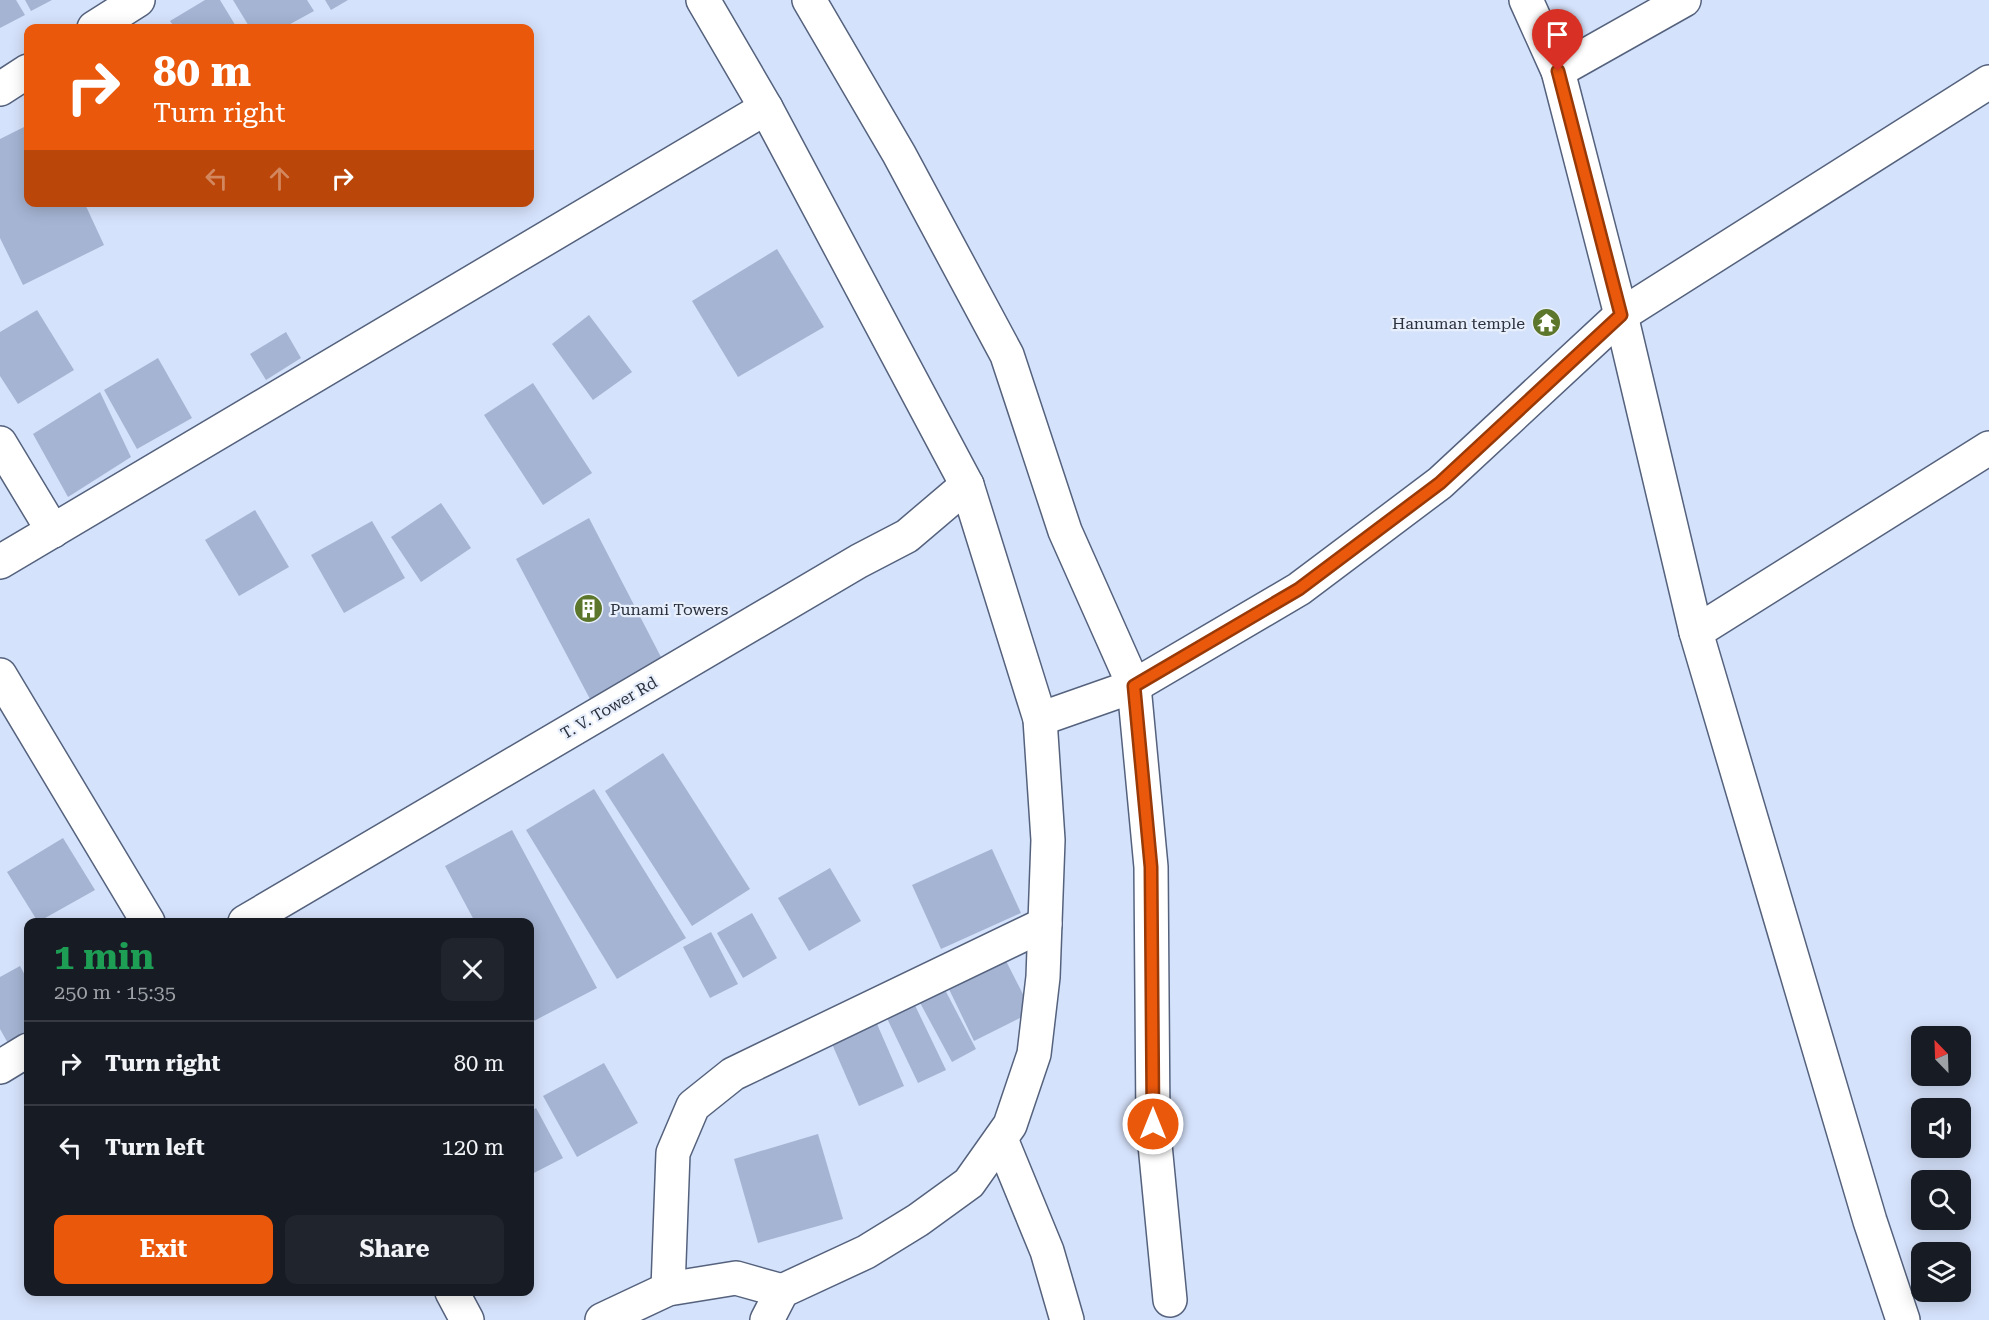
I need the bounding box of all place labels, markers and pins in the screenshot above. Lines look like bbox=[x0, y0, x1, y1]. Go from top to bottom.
pin bbox=[1532, 9, 1583, 71]
temple icon: Hanuman temple bbox=[1530, 307, 1562, 339]
place label: Hanuman temple bbox=[1392, 314, 1525, 333]
building icon: Punami Towers bbox=[573, 593, 605, 625]
place label: Punami Towers bbox=[610, 600, 729, 619]

